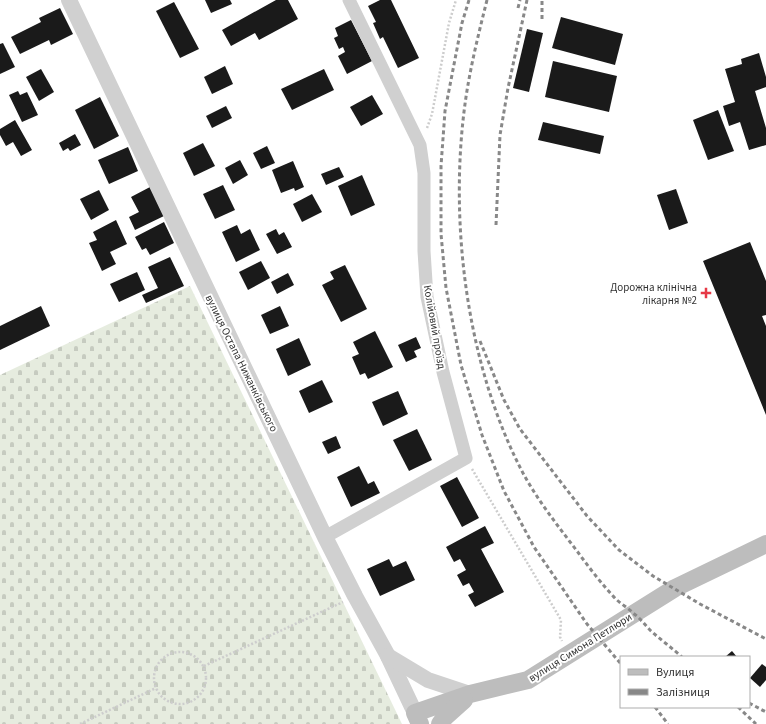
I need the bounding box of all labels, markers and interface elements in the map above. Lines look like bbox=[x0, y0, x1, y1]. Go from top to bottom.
place label: Дорожна клінічна лікарня №2 bbox=[610, 280, 697, 308]
street label: Колійовий проїзд bbox=[420, 284, 449, 370]
marker: Дорожна клінічна лікарня №2 bbox=[700, 287, 712, 299]
street label: вулиця Остапа Нижанківського bbox=[202, 292, 281, 434]
street label: вулиця Симона Петлюри bbox=[526, 609, 635, 685]
legend bbox=[620, 656, 750, 708]
text: Вулиця bbox=[656, 664, 694, 681]
text: Залізниця bbox=[656, 684, 710, 701]

